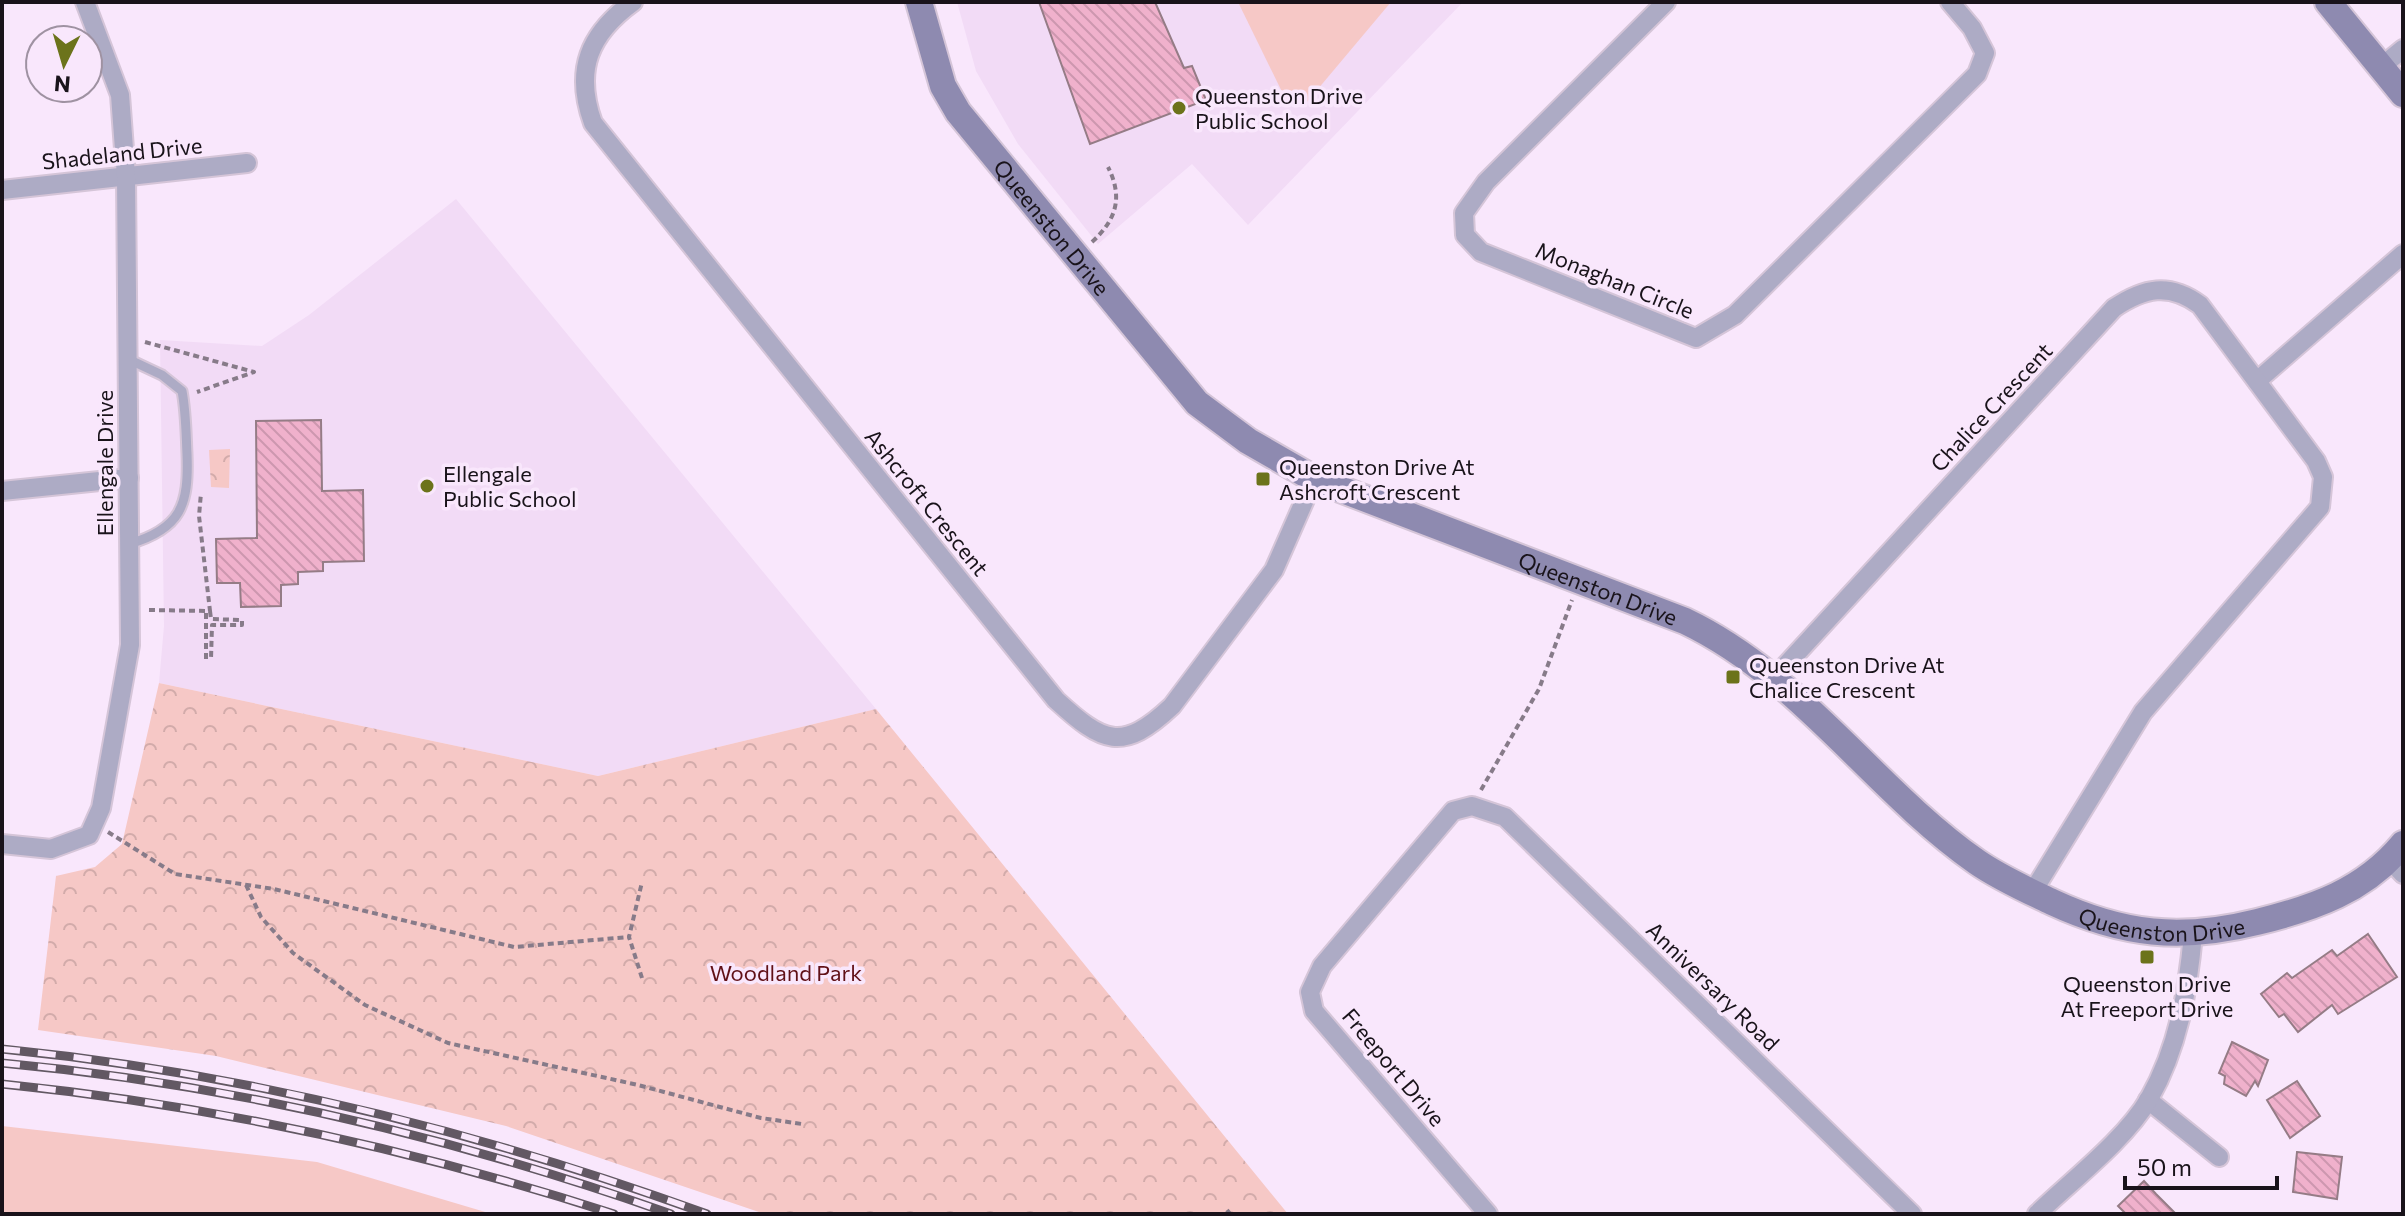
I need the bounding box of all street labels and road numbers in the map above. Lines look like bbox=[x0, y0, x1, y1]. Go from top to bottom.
street label: Shadeland Drive bbox=[40, 131, 204, 175]
street label: Queenston Drive bbox=[989, 153, 1116, 300]
street label: Monaghan Circle bbox=[1532, 236, 1698, 324]
street label: Chalice Crescent bbox=[1924, 337, 2058, 477]
street label: Ellengale Drive bbox=[91, 390, 118, 536]
street label: Ashcroft Crescent bbox=[859, 423, 995, 581]
street label: Queenston Drive bbox=[1515, 545, 1682, 630]
street label: Queenston Drive bbox=[2075, 901, 2247, 946]
street label: Anniversary Road bbox=[1641, 916, 1785, 1056]
street label: Freeport Drive bbox=[1337, 1003, 1451, 1131]

